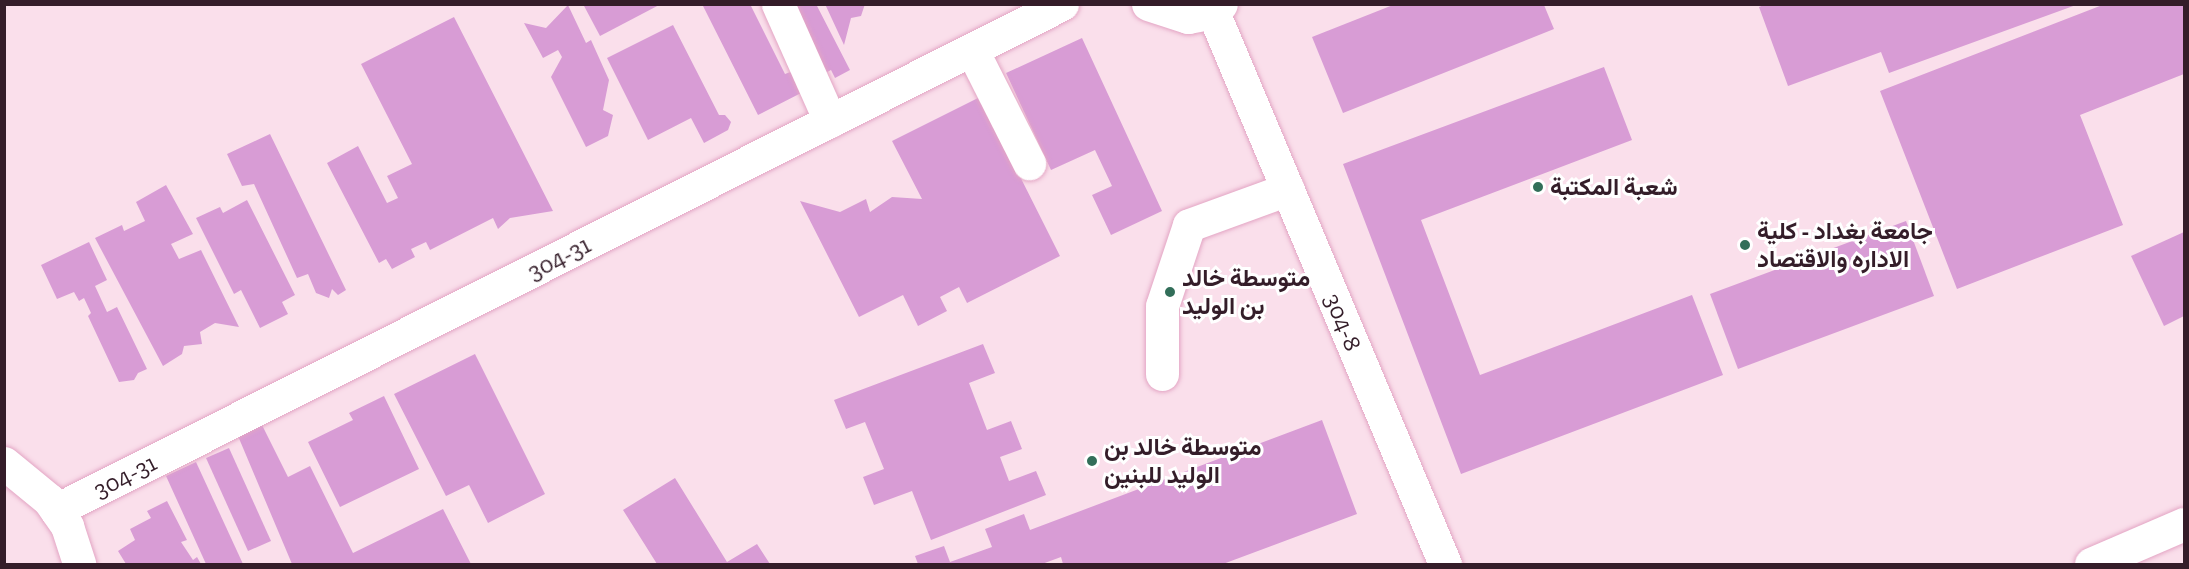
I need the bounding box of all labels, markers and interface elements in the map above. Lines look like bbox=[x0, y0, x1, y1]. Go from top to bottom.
place label: شعبة المكتبة bbox=[1550, 173, 1678, 201]
marker: شعبة المكتبة bbox=[1531, 180, 1545, 194]
place label: جامعة بغداد - كلية الاداره والاقتصاد bbox=[1757, 217, 1933, 273]
street label: 304-31 bbox=[523, 230, 595, 286]
marker: جامعة بغداد - كلية الاداره والاقتصاد bbox=[1738, 238, 1752, 252]
place label: متوسطة خالد بن الوليد bbox=[1182, 264, 1310, 320]
marker: متوسطة خالد بن الوليد bbox=[1163, 285, 1177, 299]
street label: 304-8 bbox=[1318, 289, 1368, 355]
place label: متوسطة خالد بن الوليد للبنين bbox=[1104, 433, 1262, 489]
street label: 304-31 bbox=[89, 448, 161, 504]
marker: متوسطة خالد بن الوليد للبنين bbox=[1085, 454, 1099, 468]

